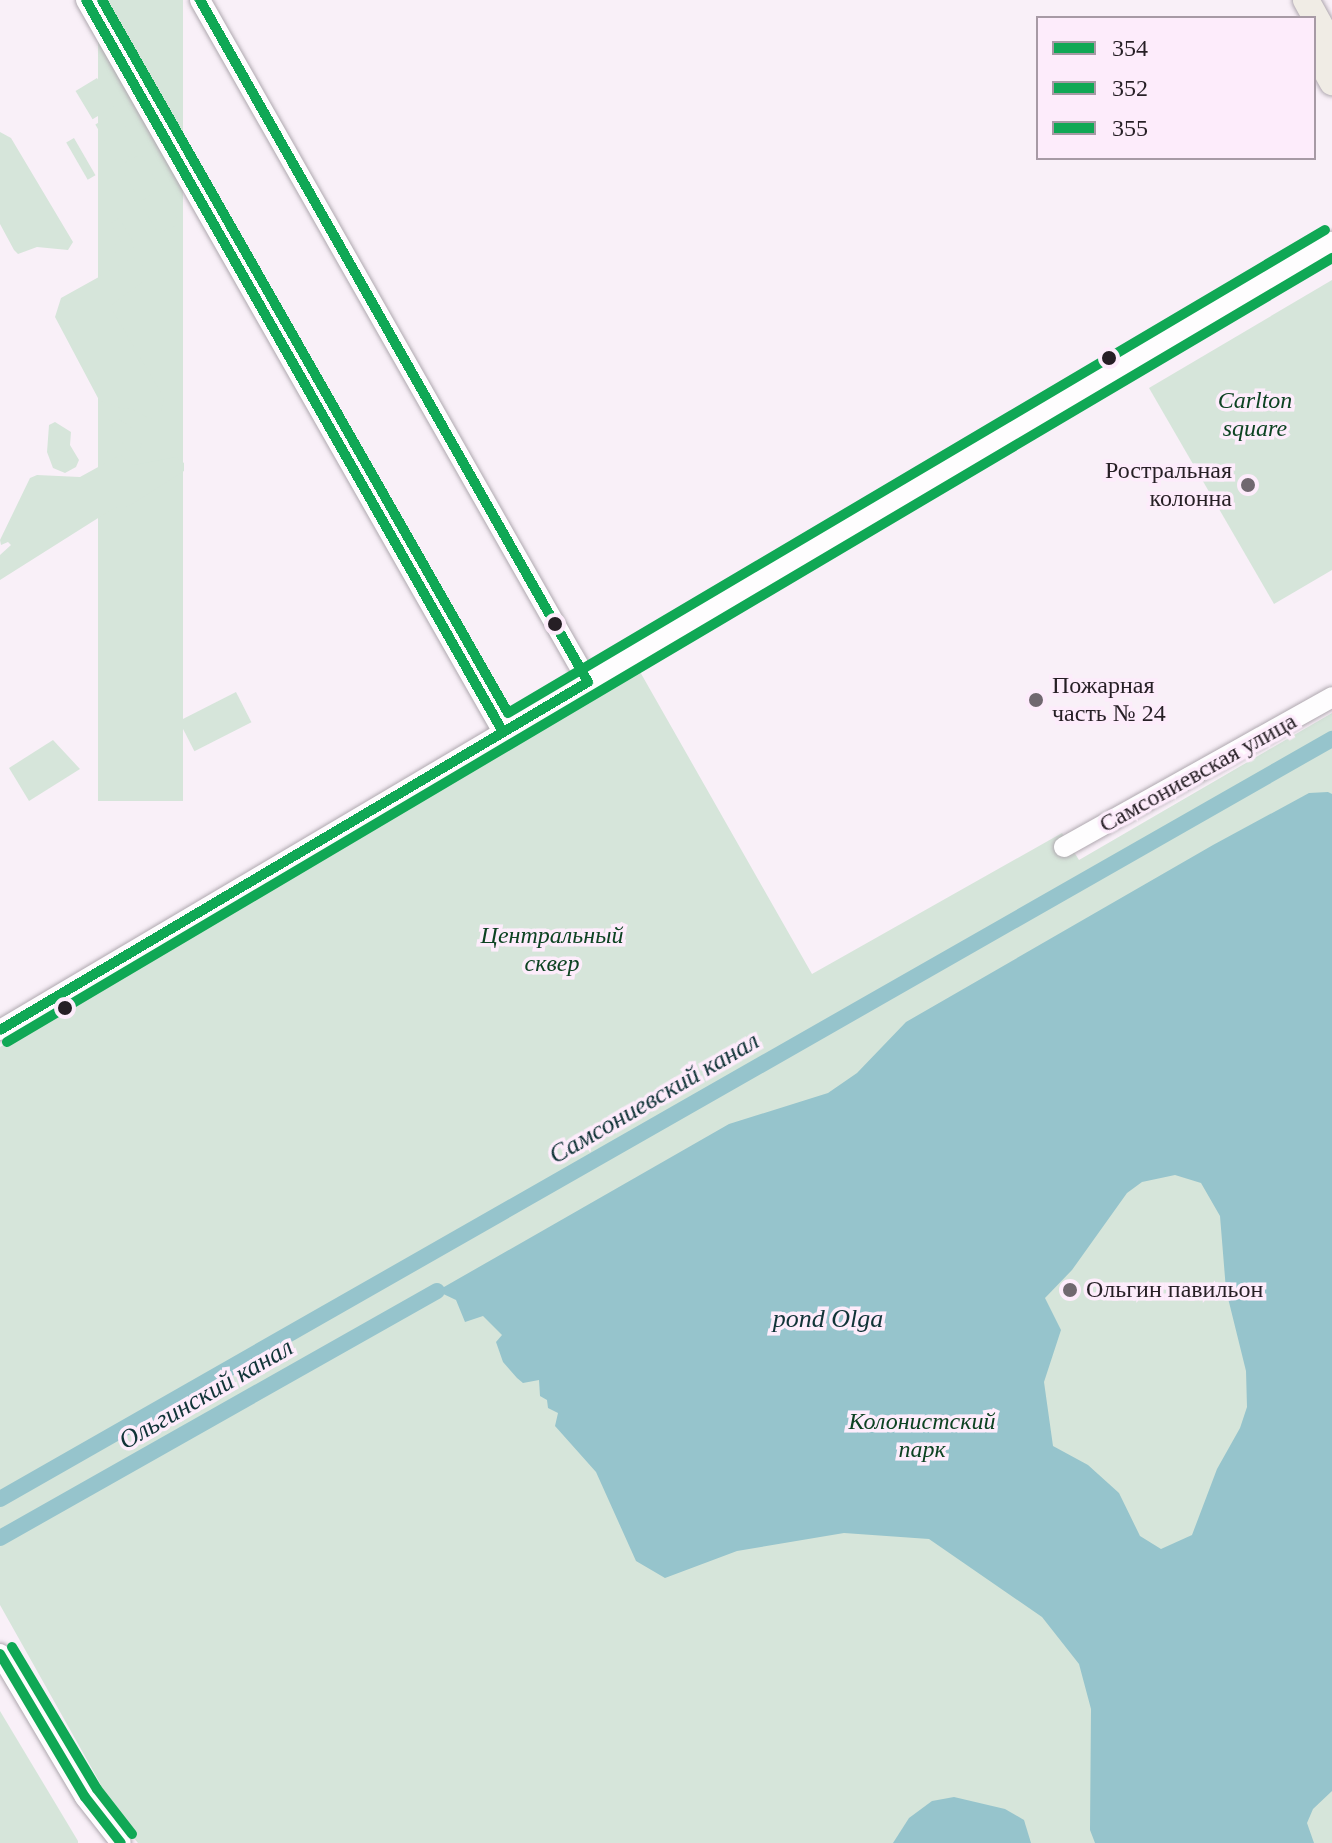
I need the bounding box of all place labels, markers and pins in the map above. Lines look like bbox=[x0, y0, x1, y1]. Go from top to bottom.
unlabelled marker bbox=[1101, 350, 1117, 366]
place label: Ростральная колонна bbox=[1105, 457, 1232, 513]
marker: Ростральная колонна bbox=[1239, 476, 1257, 494]
unlabelled marker bbox=[547, 616, 563, 632]
place label: Пожарная часть № 24 bbox=[1052, 672, 1166, 728]
marker: Пожарная часть № 24 bbox=[1027, 691, 1045, 709]
unlabelled marker bbox=[57, 1000, 73, 1016]
place label: Ольгин павильон bbox=[1086, 1276, 1263, 1304]
marker: Ольгин павильон bbox=[1061, 1281, 1079, 1299]

